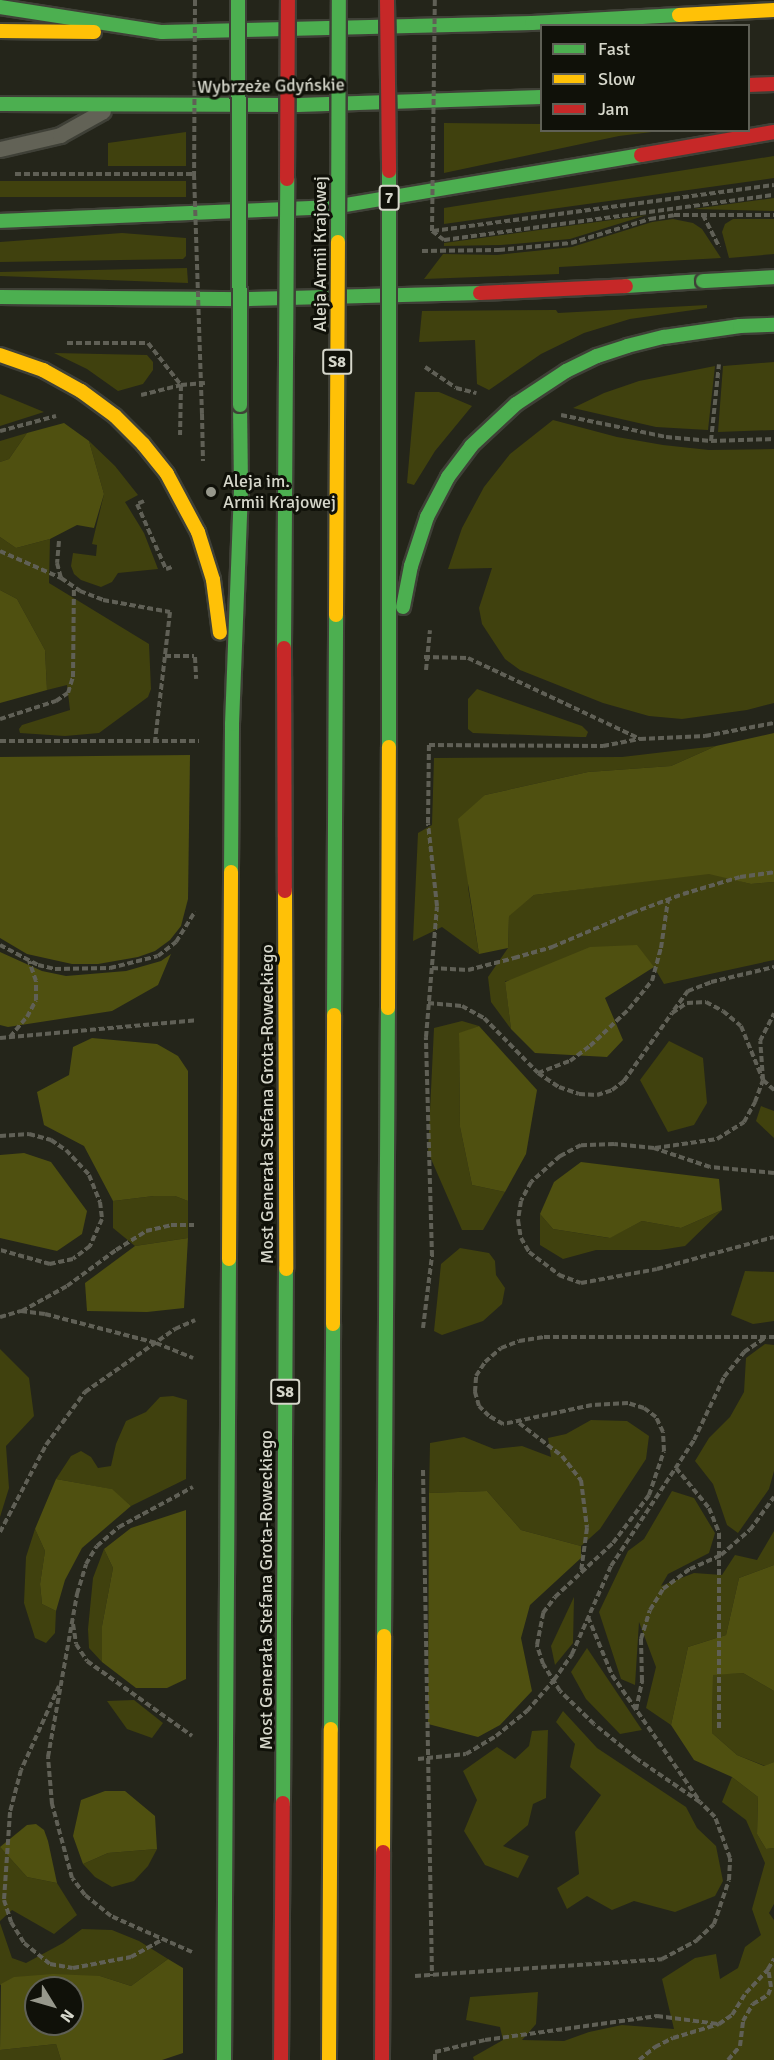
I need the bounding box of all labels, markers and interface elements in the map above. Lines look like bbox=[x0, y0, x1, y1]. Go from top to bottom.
legend bbox=[540, 24, 750, 132]
text: Fast bbox=[598, 38, 630, 60]
text: Slow bbox=[598, 68, 635, 90]
street label: Wybrzeże Gdyńskie bbox=[197, 74, 345, 98]
text: Jam bbox=[598, 98, 629, 120]
street label: Aleja Armii Krajowej bbox=[309, 176, 331, 332]
road number: 7 bbox=[378, 185, 400, 211]
road number: S8 bbox=[322, 349, 352, 375]
place label: Aleja im. Armii Krajowej bbox=[223, 471, 336, 514]
marker: Aleja im. Armii Krajowej bbox=[204, 485, 218, 499]
street label: Most Generała Stefana Grota-Roweckiego bbox=[256, 944, 278, 1264]
road number: S8 bbox=[270, 1379, 300, 1405]
street label: Most Generała Stefana Grota-Roweckiego bbox=[255, 1430, 277, 1750]
north arrow bbox=[24, 1976, 84, 2036]
text: N bbox=[55, 2005, 78, 2026]

